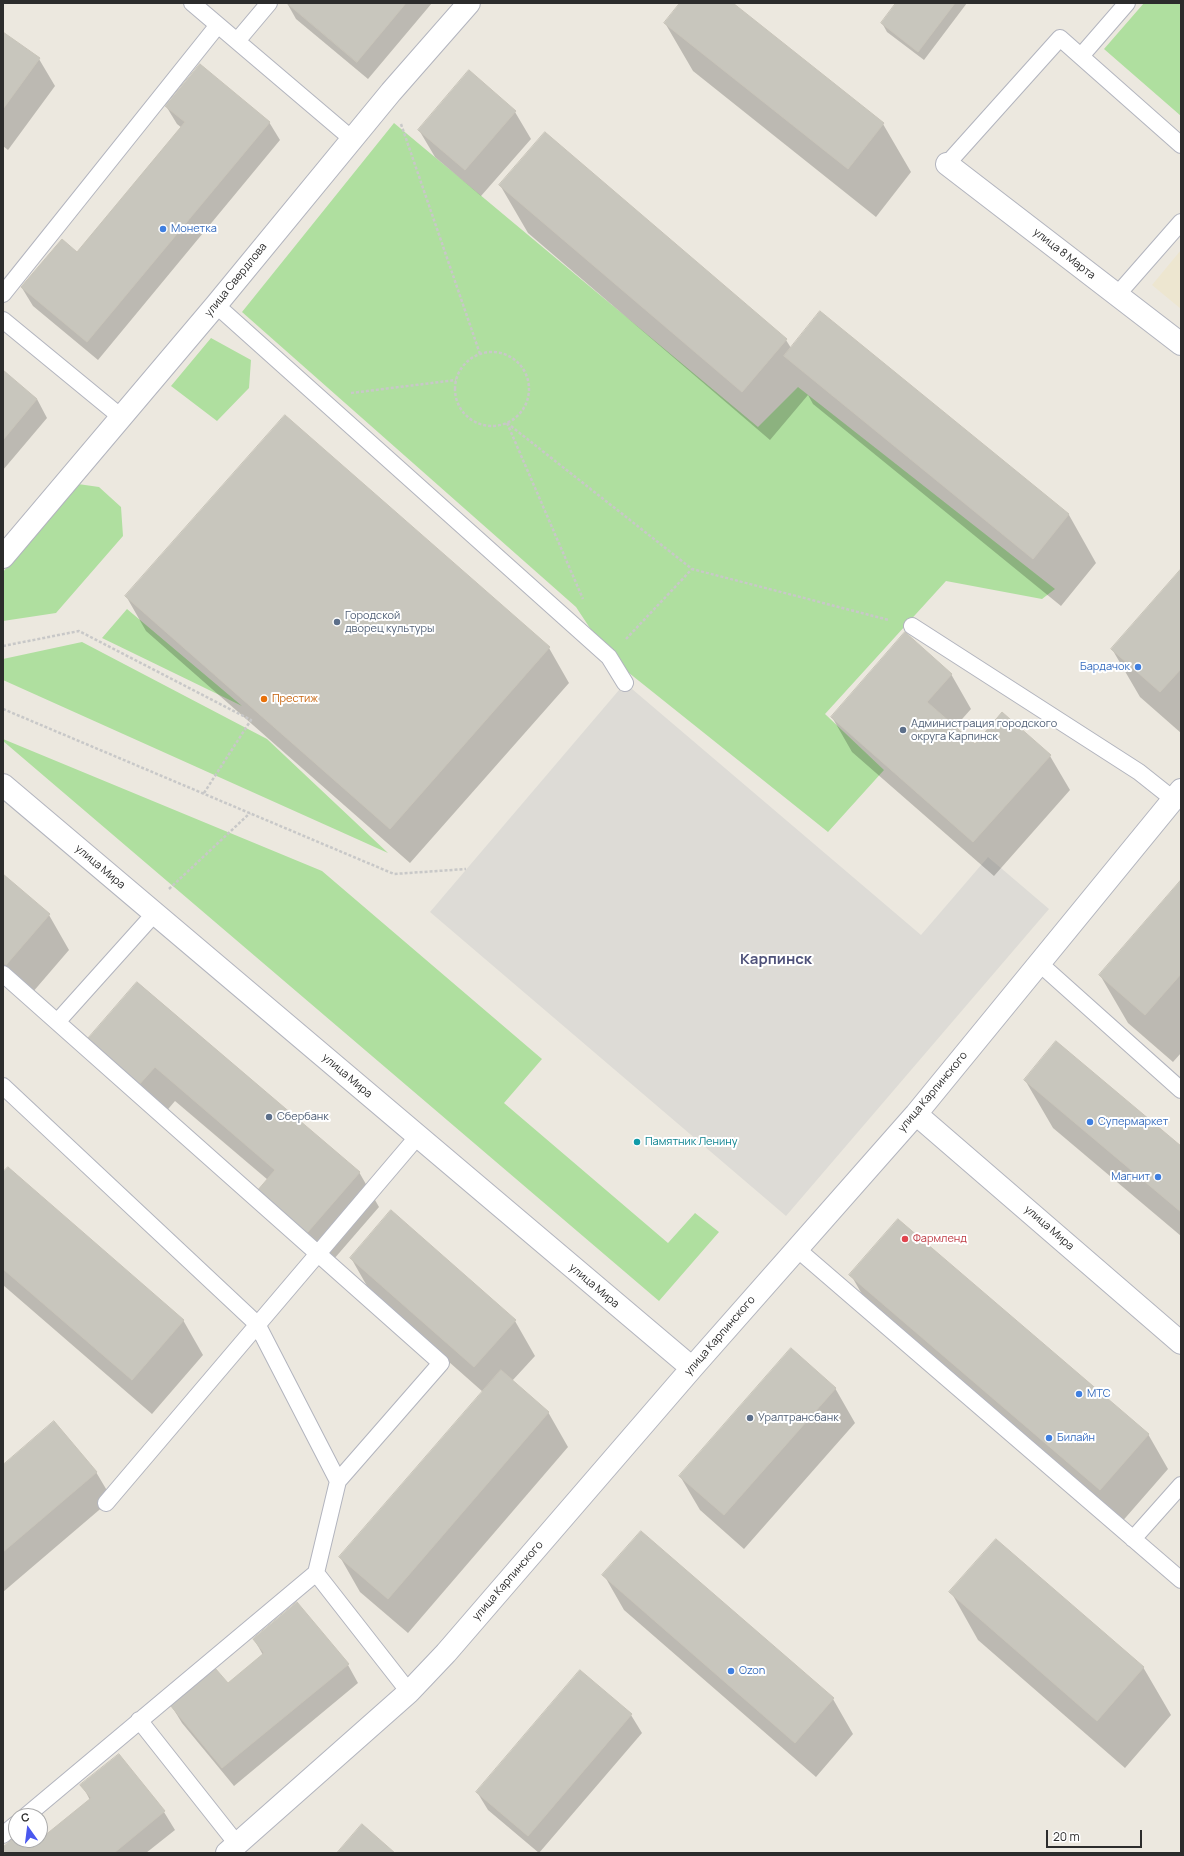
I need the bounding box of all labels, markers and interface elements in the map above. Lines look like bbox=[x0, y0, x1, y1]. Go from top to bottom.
place label: Монетка bbox=[171, 222, 217, 236]
marker: Монетка bbox=[158, 224, 168, 234]
street label: улица 8 Марта bbox=[1030, 226, 1098, 282]
street label: улица Свердлова bbox=[202, 240, 270, 320]
place label: Городской дворец культуры bbox=[345, 609, 434, 635]
marker: Городской дворец культуры bbox=[332, 617, 342, 627]
place label: Бардачок bbox=[1080, 660, 1130, 674]
marker: Бардачок bbox=[1133, 662, 1143, 672]
place label: Престиж bbox=[272, 692, 318, 706]
marker: Престиж bbox=[259, 694, 269, 704]
place label: Администрация городского округа Карпинск bbox=[911, 717, 1057, 743]
marker: Администрация городского округа Карпинск bbox=[898, 725, 908, 735]
street label: улица Мира bbox=[72, 842, 128, 892]
district label: Карпинск bbox=[740, 951, 812, 969]
street label: улица Карпинского bbox=[896, 1049, 970, 1135]
street label: улица Мира bbox=[319, 1051, 375, 1101]
place label: Сбербанк bbox=[277, 1110, 329, 1124]
marker: Сбербанк bbox=[264, 1112, 274, 1122]
place label: Супермаркет bbox=[1098, 1115, 1168, 1129]
marker: Супермаркет bbox=[1085, 1117, 1095, 1127]
place label: Памятник Ленину bbox=[645, 1135, 738, 1149]
marker: Памятник Ленину bbox=[632, 1137, 642, 1147]
place label: Магнит bbox=[1111, 1170, 1150, 1184]
marker: Магнит bbox=[1153, 1172, 1163, 1182]
street label: улица Мира bbox=[1021, 1203, 1077, 1253]
place label: Фармленд bbox=[913, 1232, 967, 1246]
marker: Фармленд bbox=[900, 1234, 910, 1244]
street label: улица Мира bbox=[566, 1261, 622, 1311]
street label: улица Карпинского bbox=[682, 1294, 758, 1378]
place label: МТС bbox=[1087, 1387, 1111, 1401]
marker: МТС bbox=[1074, 1389, 1084, 1399]
place label: Уралтрансбанк bbox=[758, 1411, 839, 1425]
marker: Уралтрансбанк bbox=[745, 1413, 755, 1423]
place label: Билайн bbox=[1057, 1431, 1095, 1445]
marker: Билайн bbox=[1044, 1433, 1054, 1443]
street label: улица Карпинского bbox=[470, 1539, 546, 1623]
place label: Ozon bbox=[739, 1664, 765, 1678]
marker: Ozon bbox=[726, 1666, 736, 1676]
north arrow bbox=[8, 1808, 48, 1848]
text: С bbox=[19, 1809, 31, 1825]
scale bar bbox=[1048, 1822, 1144, 1848]
text: 20 m bbox=[1053, 1828, 1080, 1845]

